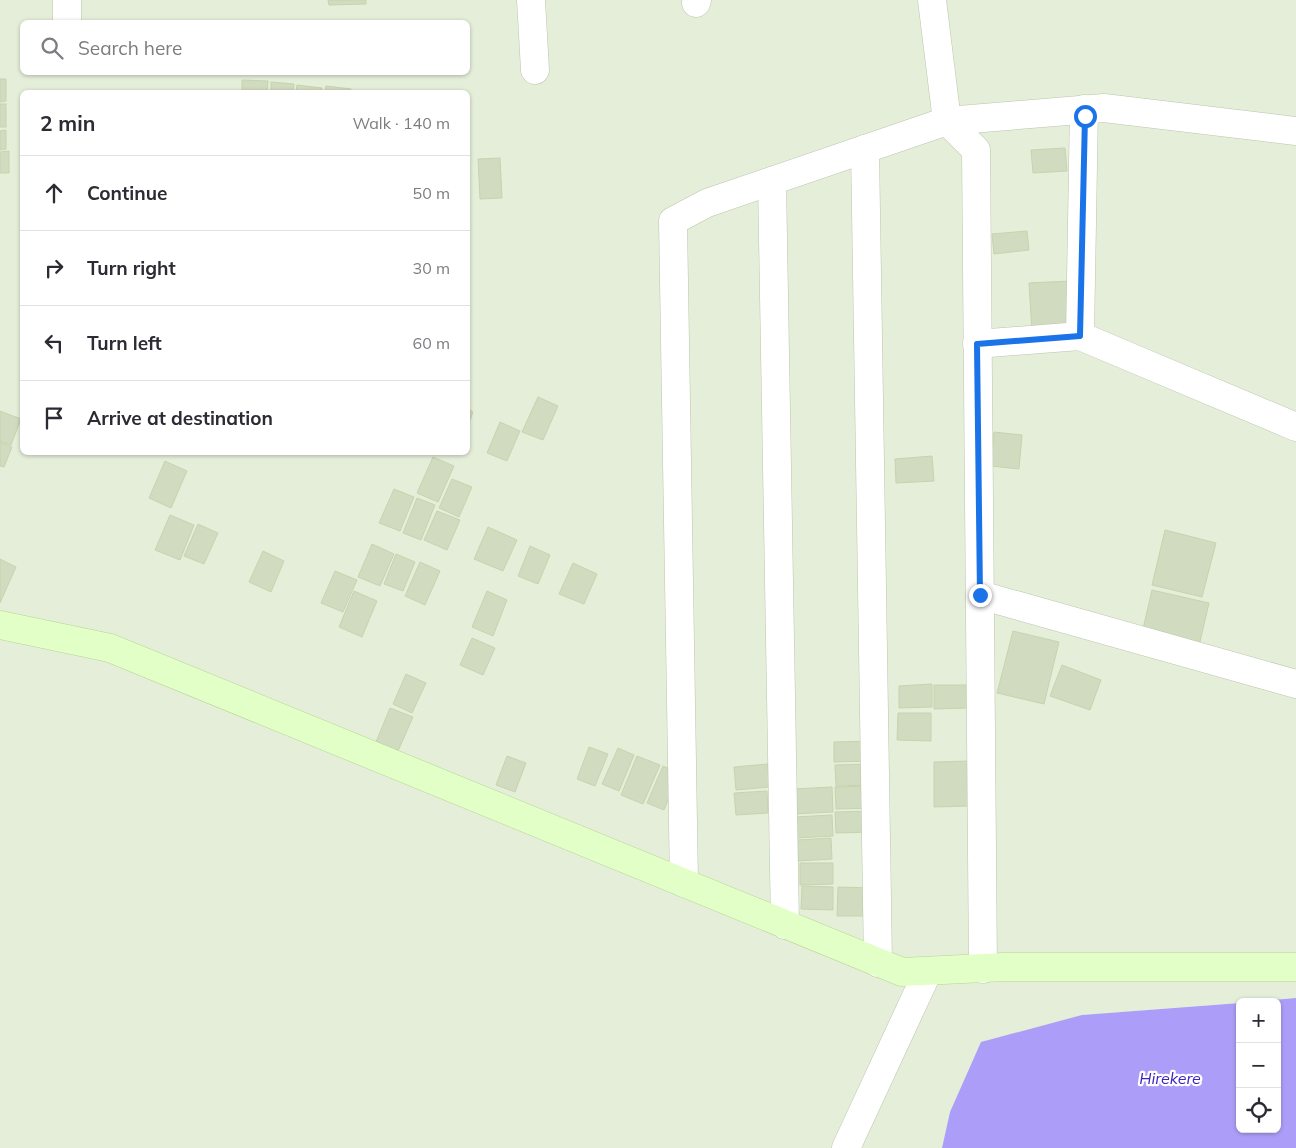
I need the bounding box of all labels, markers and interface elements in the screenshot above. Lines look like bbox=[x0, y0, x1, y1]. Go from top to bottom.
search box bbox=[20, 20, 470, 75]
icon: search bbox=[38, 34, 66, 62]
text: Search here bbox=[78, 36, 182, 60]
route start bbox=[1074, 105, 1097, 128]
text: 2 min bbox=[40, 110, 95, 136]
text: Walk · 140 m bbox=[352, 113, 450, 133]
icon: ahead bbox=[40, 179, 68, 207]
text: Continue bbox=[87, 181, 167, 205]
text: 50 m bbox=[413, 183, 450, 203]
icon: right bbox=[40, 254, 68, 282]
text: Turn right bbox=[87, 256, 176, 280]
text: 30 m bbox=[413, 258, 450, 278]
icon: left bbox=[40, 329, 68, 357]
text: Turn left bbox=[87, 331, 162, 355]
text: 60 m bbox=[413, 333, 450, 353]
icon: arrive bbox=[40, 404, 68, 432]
text: Arrive at destination bbox=[87, 406, 273, 430]
route end bbox=[969, 584, 992, 607]
map controls bbox=[1236, 998, 1281, 1133]
button: + bbox=[1236, 998, 1281, 1043]
button: − bbox=[1236, 1043, 1281, 1088]
water label: Hirekere bbox=[1139, 1068, 1201, 1088]
button: locate bbox=[1236, 1088, 1281, 1133]

